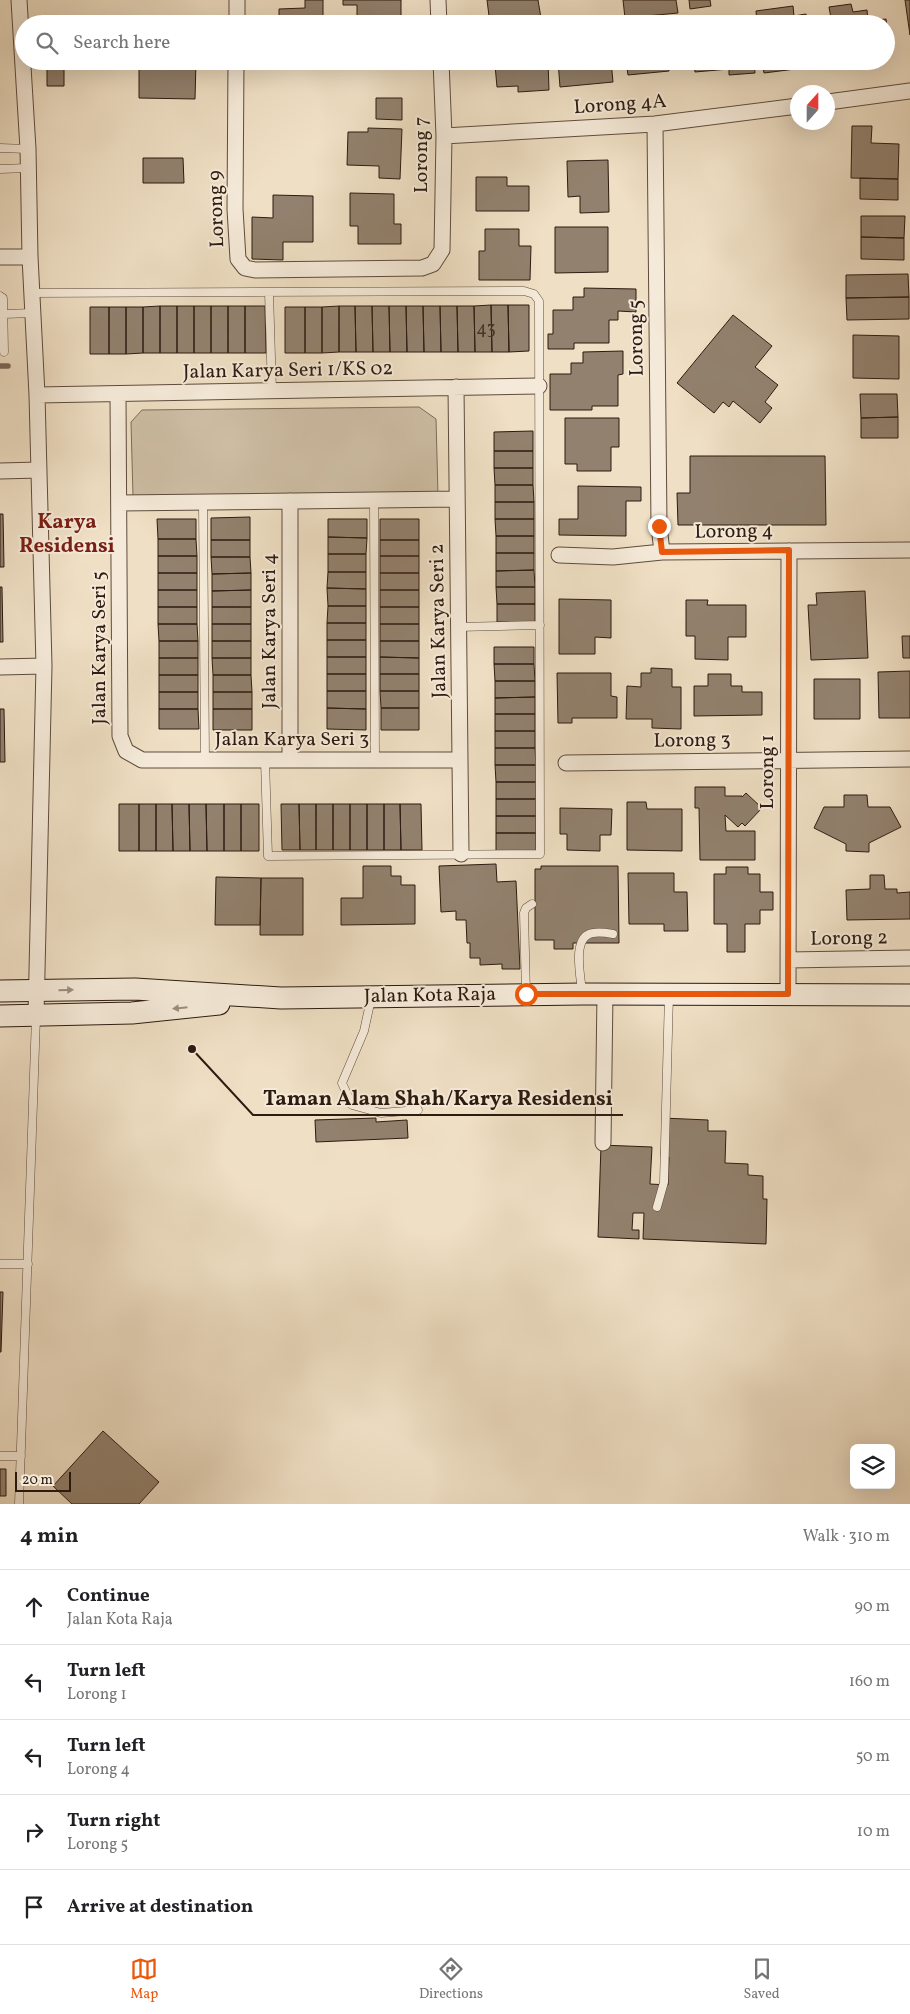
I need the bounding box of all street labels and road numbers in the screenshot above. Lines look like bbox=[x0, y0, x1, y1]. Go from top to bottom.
street label: Lorong 4A bbox=[573, 88, 667, 122]
street label: Lorong 7 bbox=[408, 117, 436, 193]
street label: Lorong 9 bbox=[202, 170, 232, 248]
street label: Lorong 5 bbox=[622, 299, 652, 377]
street label: Jalan Karya Seri 1/KS 02 bbox=[183, 355, 393, 387]
street label: Lorong 4 bbox=[694, 517, 774, 547]
street label: Jalan Karya Seri 2 bbox=[424, 543, 454, 699]
street label: Jalan Karya Seri 4 bbox=[256, 553, 284, 709]
street label: Jalan Karya Seri 5 bbox=[86, 571, 114, 725]
street label: Jalan Karya Seri 3 bbox=[215, 726, 369, 754]
street label: Lorong 3 bbox=[653, 726, 731, 756]
street label: Lorong 1 bbox=[754, 735, 782, 809]
street label: Lorong 2 bbox=[810, 924, 888, 954]
street label: Jalan Kota Raja bbox=[364, 981, 496, 1011]

